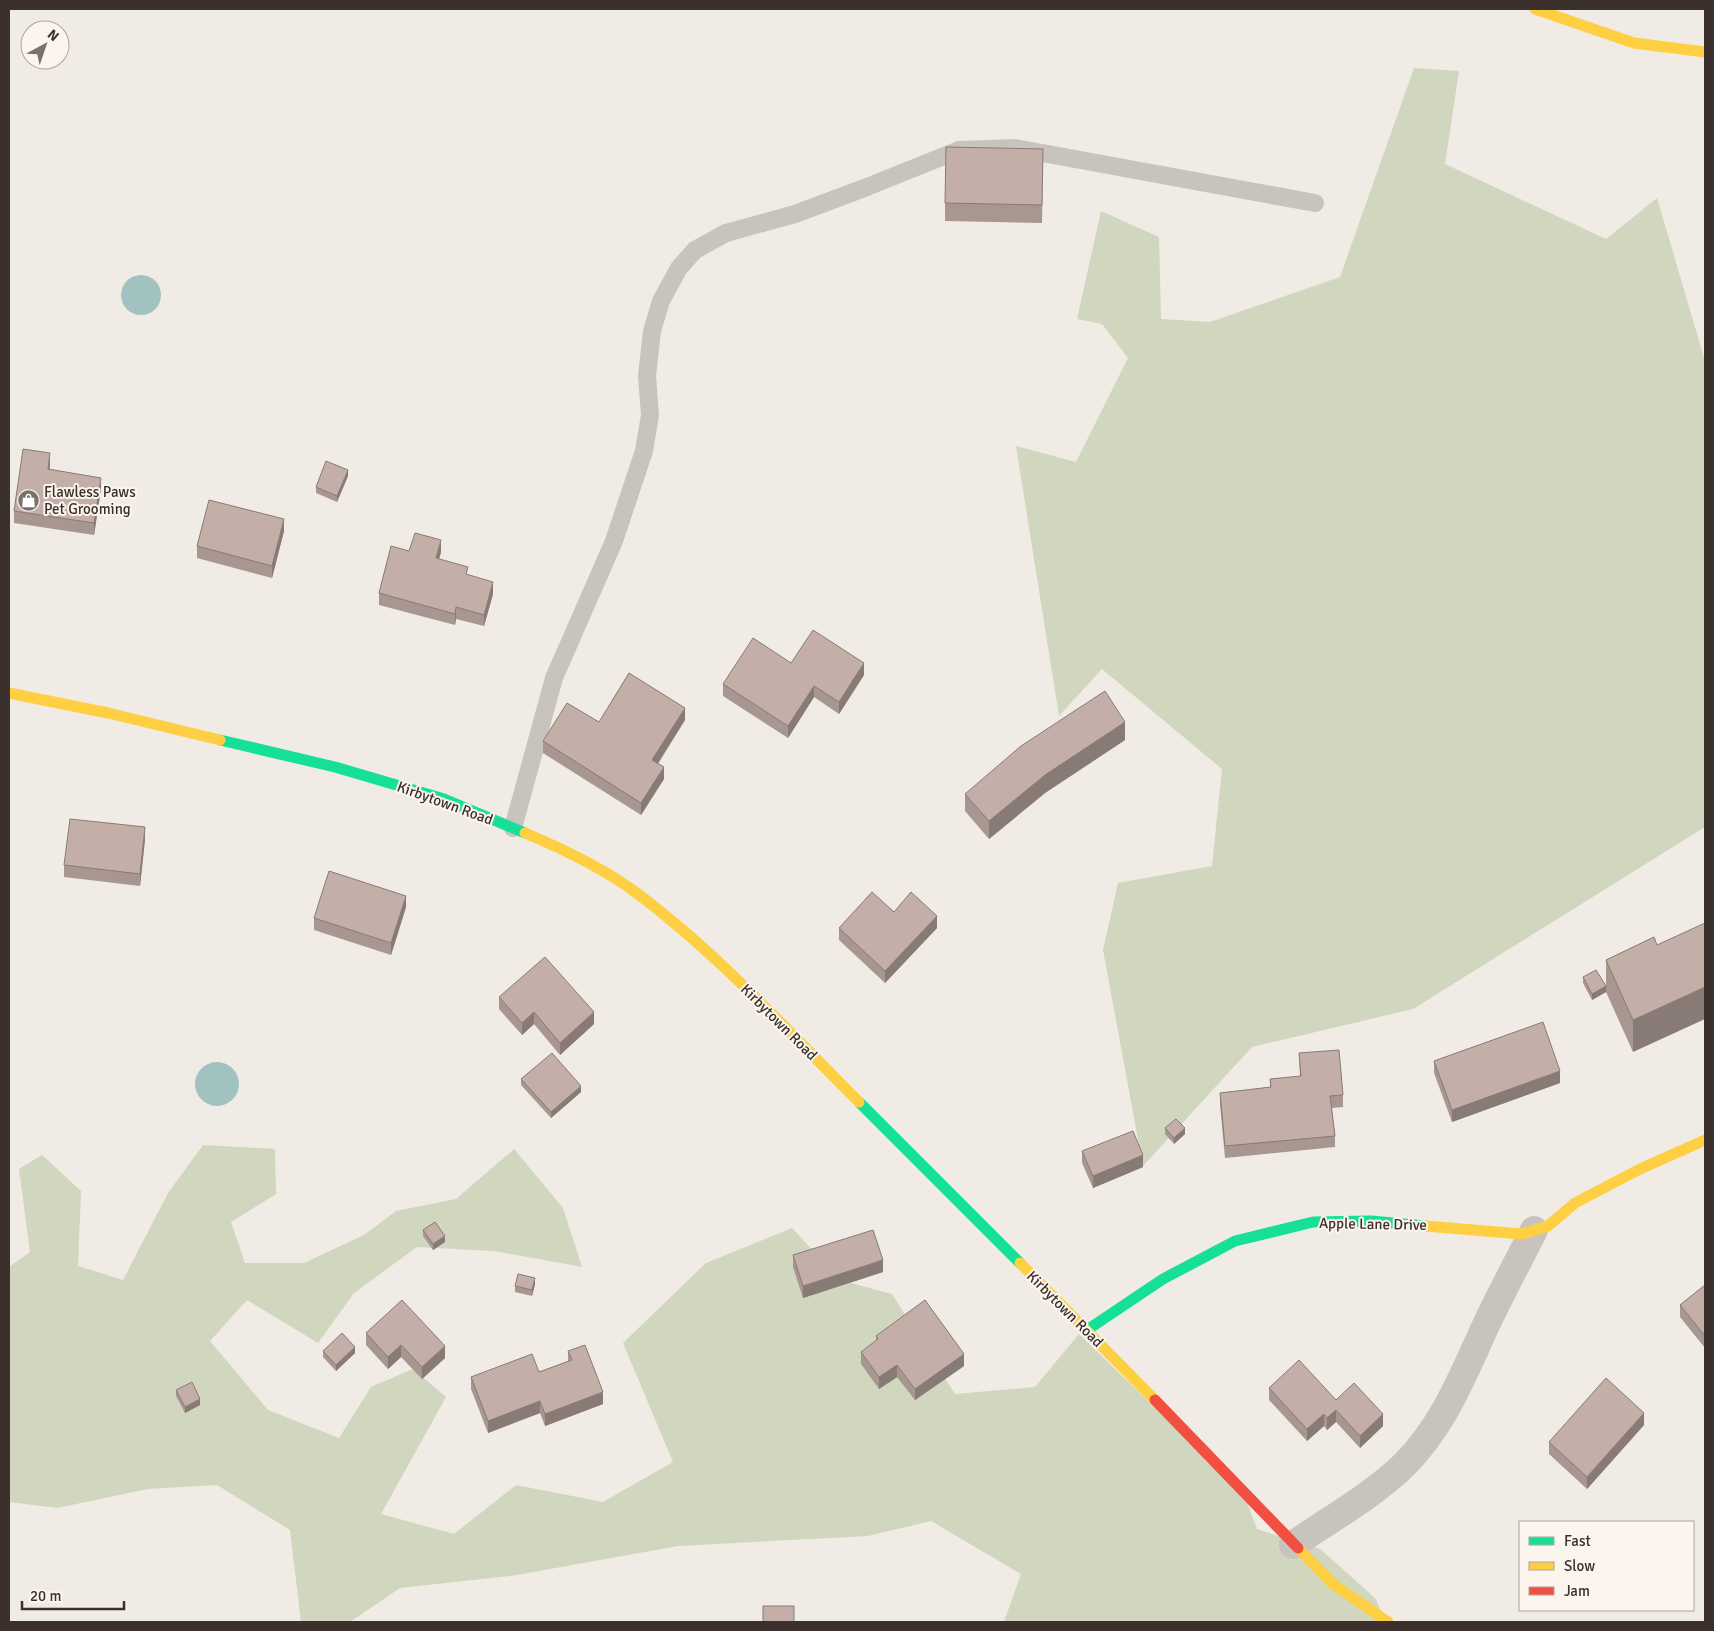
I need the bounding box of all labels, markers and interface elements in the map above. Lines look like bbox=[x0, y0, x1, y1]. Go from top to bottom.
north arrow bbox=[20, 20, 70, 70]
text: N bbox=[44, 26, 62, 45]
place label: Flawless Paws Pet Grooming bbox=[44, 483, 136, 518]
shop icon: Flawless Paws Pet Grooming bbox=[16, 489, 40, 513]
street label: Kirbytown Road bbox=[395, 777, 495, 829]
street label: Kirbytown Road bbox=[737, 980, 821, 1064]
street label: Apple Lane Drive bbox=[1319, 1214, 1427, 1234]
street label: Kirbytown Road bbox=[1023, 1267, 1107, 1351]
legend bbox=[1519, 1521, 1694, 1611]
text: Fast bbox=[1564, 1532, 1591, 1550]
text: Slow bbox=[1564, 1557, 1595, 1575]
scale bar bbox=[22, 1578, 125, 1610]
text: Jam bbox=[1564, 1582, 1590, 1600]
text: 20 m bbox=[30, 1587, 61, 1605]

